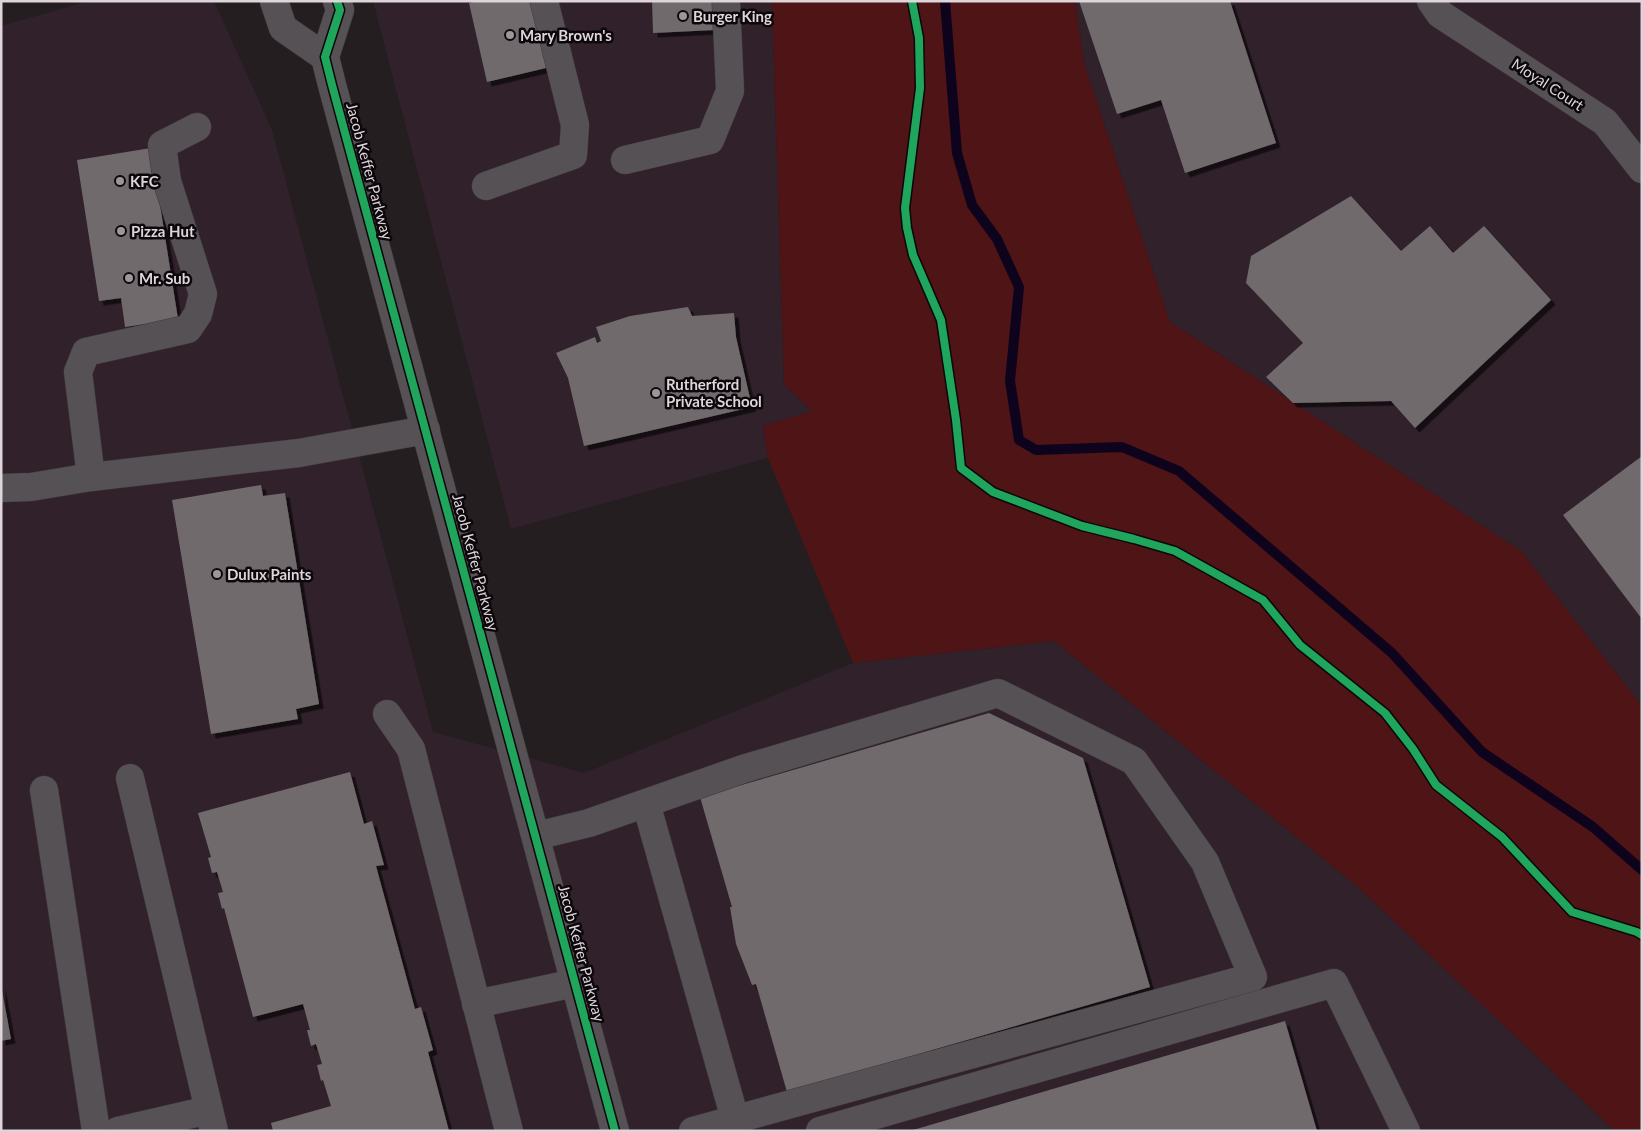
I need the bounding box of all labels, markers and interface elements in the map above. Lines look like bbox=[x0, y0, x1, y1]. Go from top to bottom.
place label: Burger King bbox=[693, 7, 772, 25]
marker: Burger King bbox=[677, 10, 689, 22]
place label: Mary Brown's bbox=[520, 26, 612, 44]
marker: Mary Brown's bbox=[504, 29, 516, 41]
street label: Moyal Court bbox=[1509, 54, 1588, 114]
street label: Jacob Keffer Parkway bbox=[343, 101, 397, 242]
place label: KFC bbox=[130, 172, 159, 190]
marker: KFC bbox=[114, 175, 126, 187]
place label: Pizza Hut bbox=[131, 222, 195, 240]
marker: Pizza Hut bbox=[115, 225, 127, 237]
place label: Mr. Sub bbox=[139, 269, 190, 287]
marker: Mr. Sub bbox=[123, 272, 135, 284]
place label: Rutherford Private School bbox=[666, 375, 762, 410]
marker: Rutherford Private School bbox=[650, 387, 662, 399]
street label: Jacob Keffer Parkway bbox=[449, 492, 503, 633]
place label: Dulux Paints bbox=[227, 565, 312, 583]
marker: Dulux Paints bbox=[211, 568, 223, 580]
street label: Jacob Keffer Parkway bbox=[555, 883, 609, 1024]

